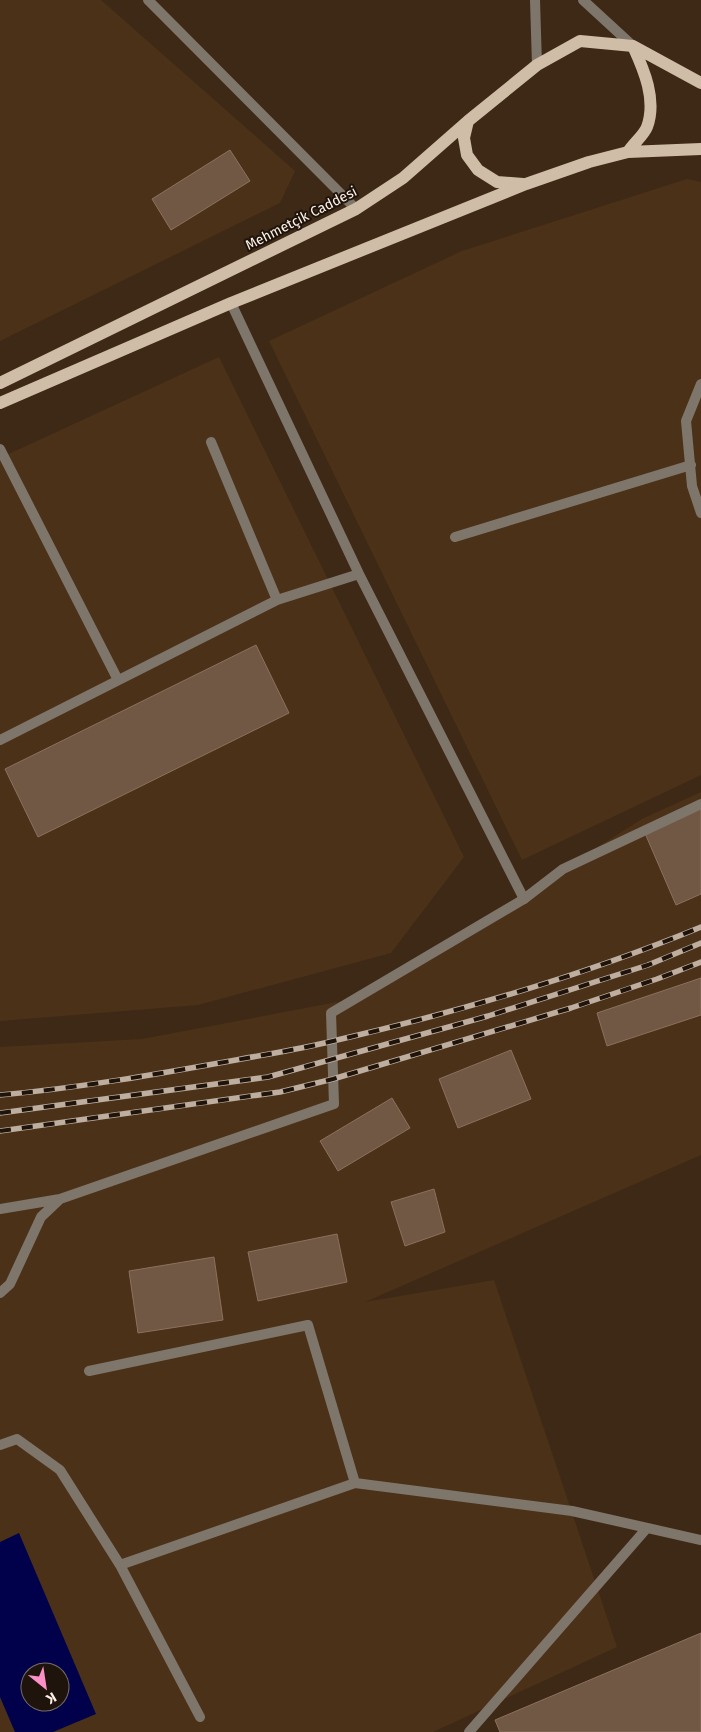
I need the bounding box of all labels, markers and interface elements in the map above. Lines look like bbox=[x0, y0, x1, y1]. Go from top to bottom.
street label: Mehmetçik Caddesi bbox=[243, 183, 360, 254]
north arrow bbox=[20, 1662, 70, 1712]
text: K bbox=[42, 1688, 59, 1708]

